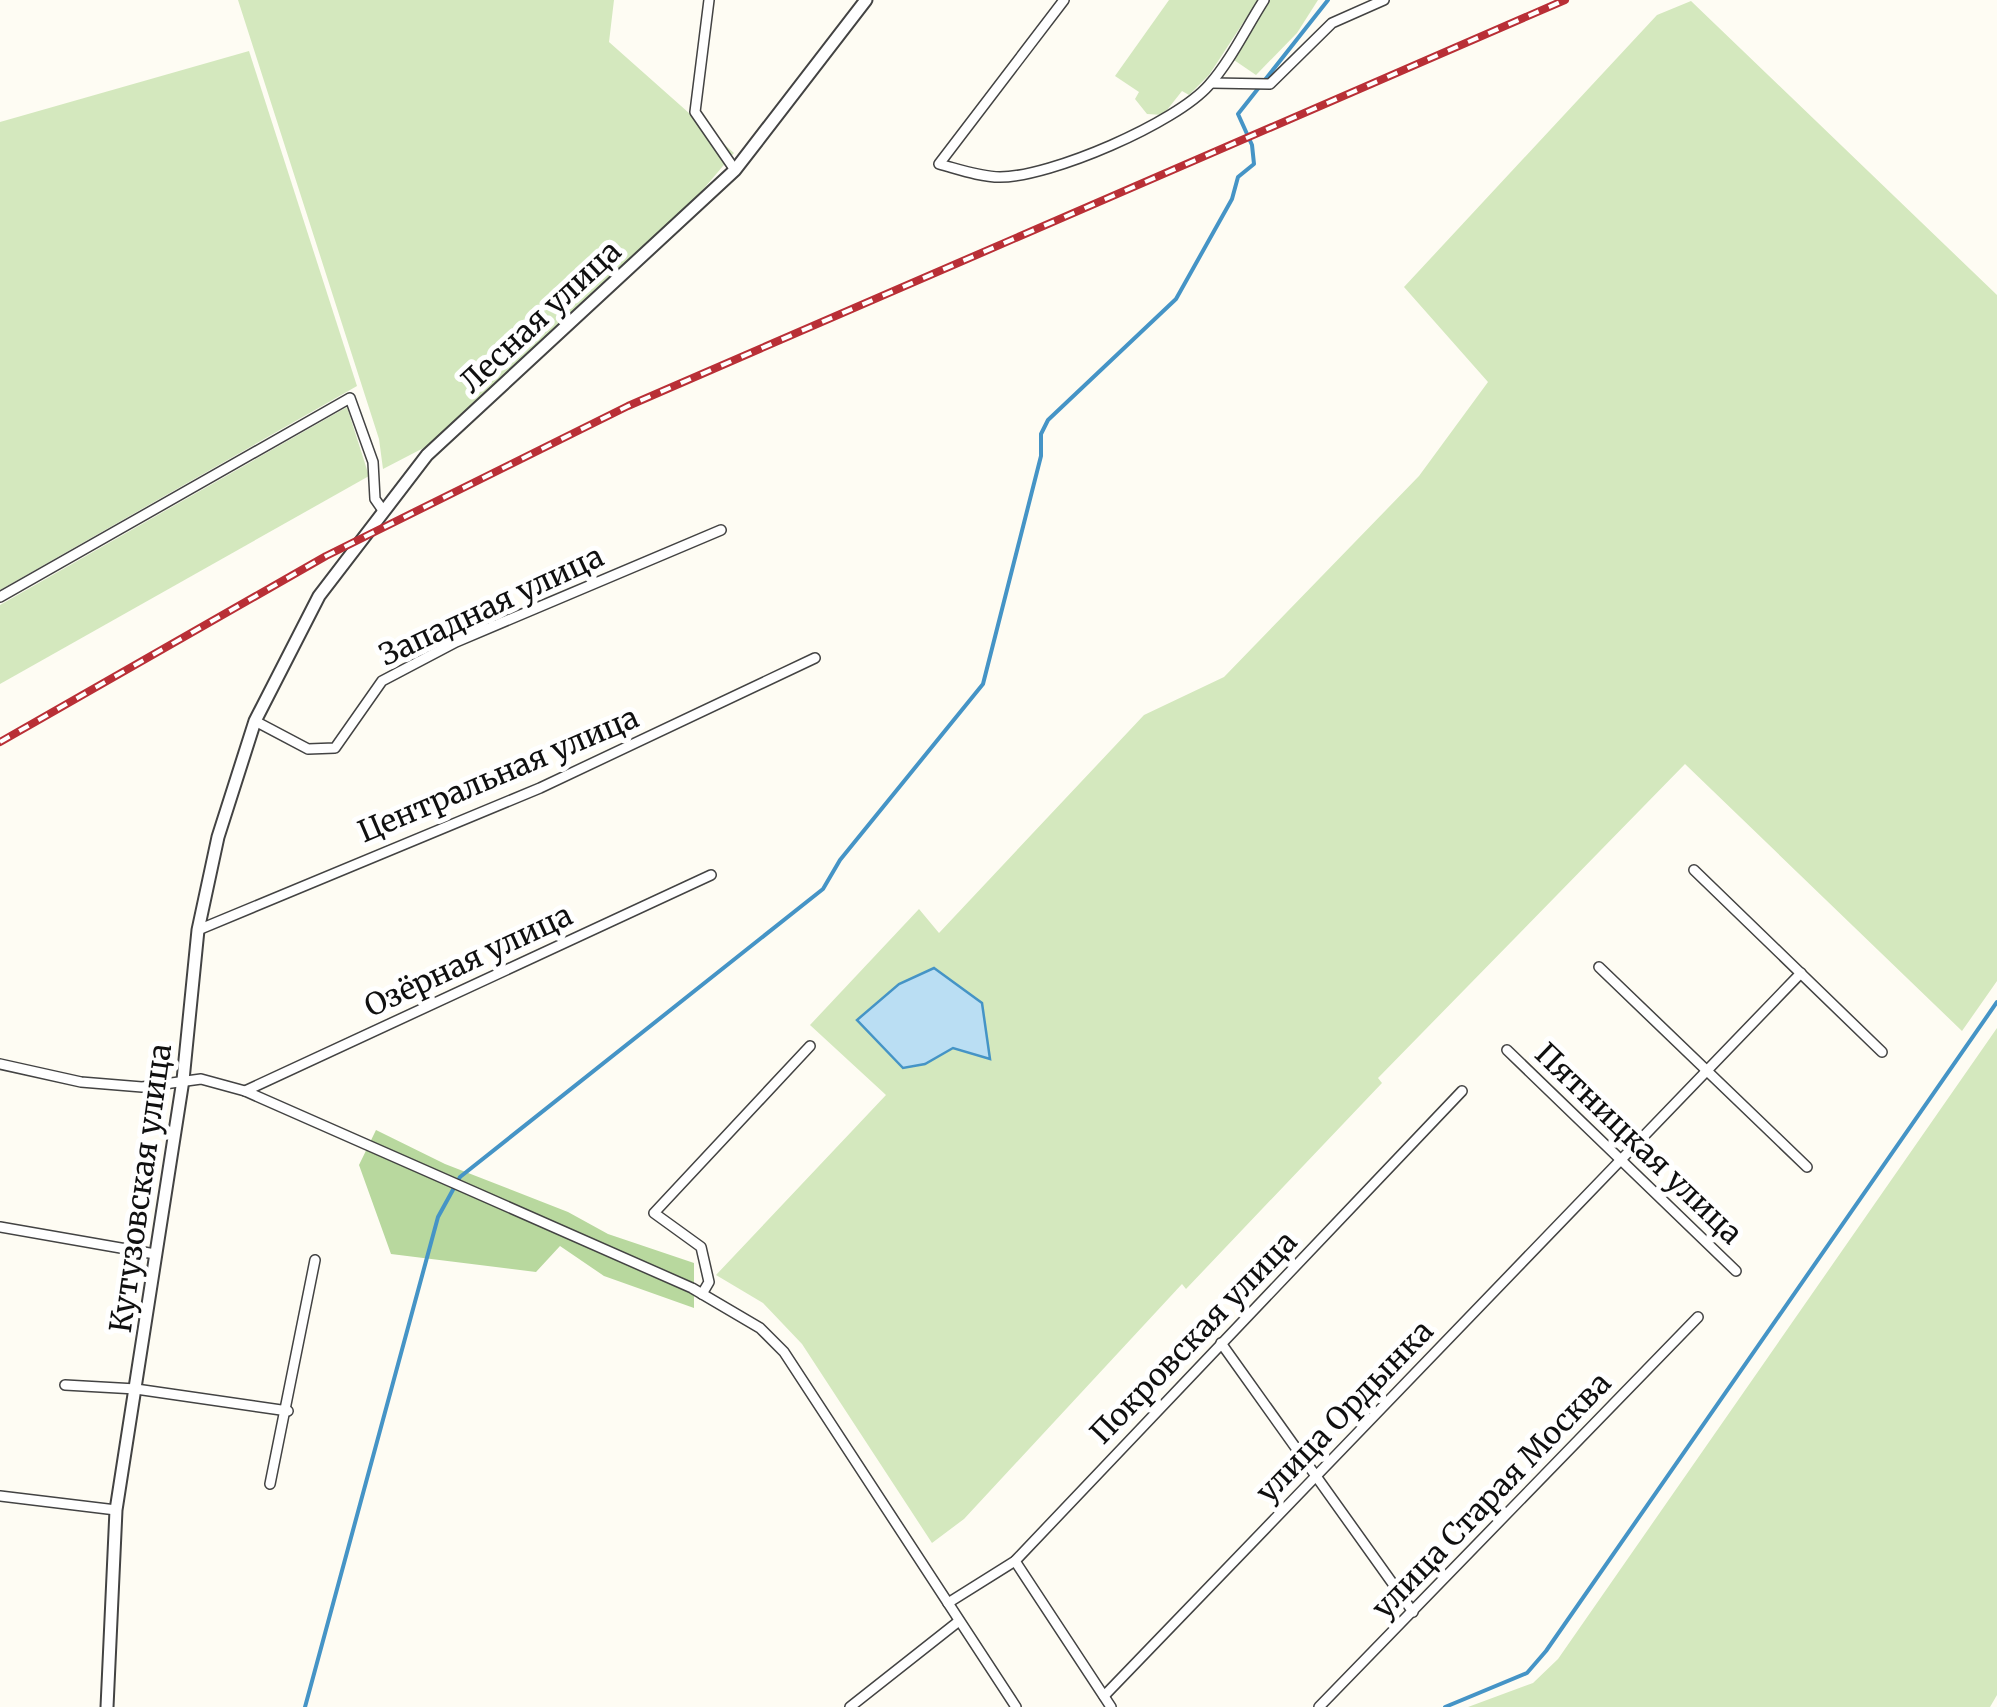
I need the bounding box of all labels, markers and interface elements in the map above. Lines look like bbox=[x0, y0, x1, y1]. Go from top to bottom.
street label: Лесная улица bbox=[452, 232, 628, 400]
street label: Западная улица bbox=[373, 536, 609, 674]
street label: Центральная улица bbox=[352, 698, 644, 850]
street label: Озёрная улица bbox=[358, 895, 578, 1025]
street label: Пятницкая улица bbox=[1527, 1034, 1751, 1252]
street label: Кутузовская улица bbox=[101, 1041, 179, 1335]
street label: Покровская улица bbox=[1082, 1223, 1304, 1451]
street label: улица Ордынка bbox=[1247, 1312, 1441, 1510]
street label: улица Старая Москва bbox=[1363, 1364, 1619, 1626]

